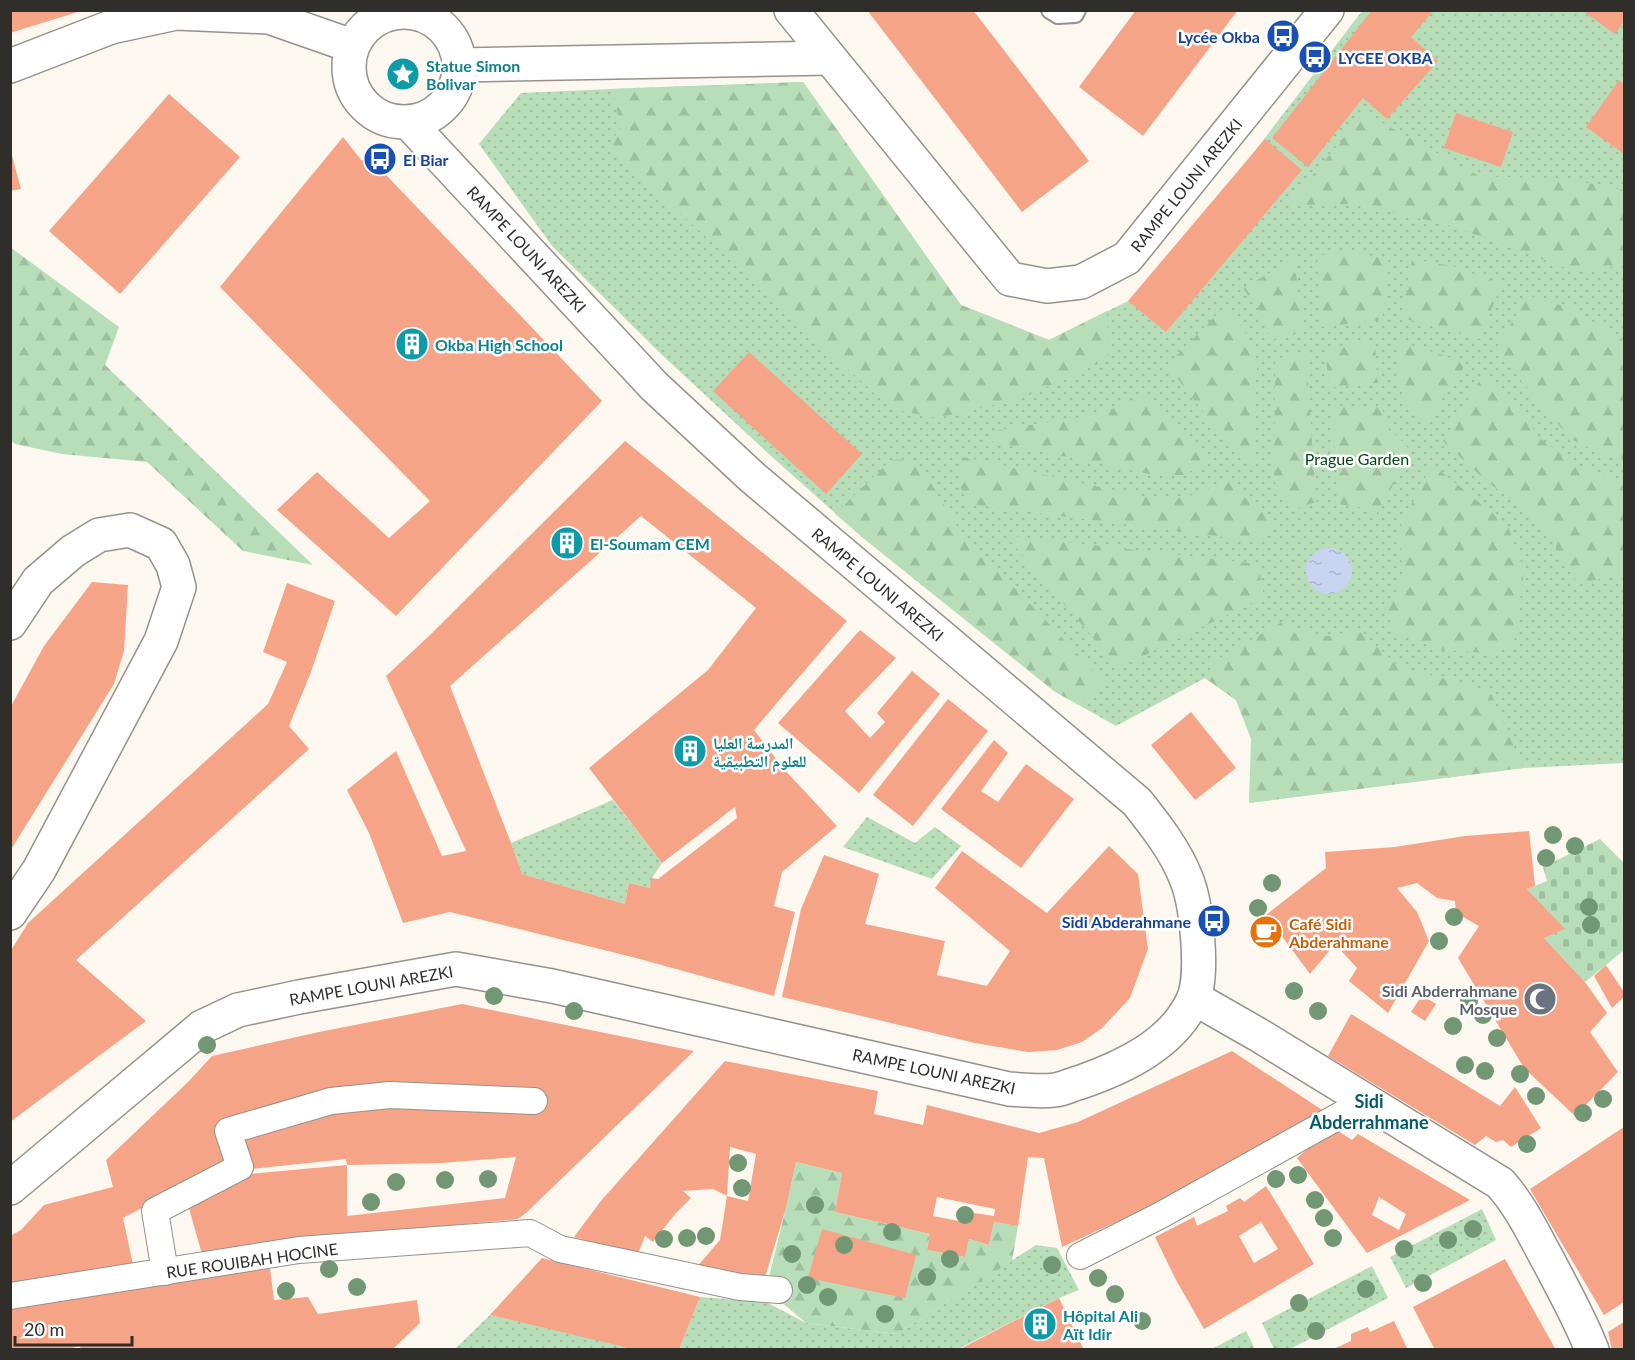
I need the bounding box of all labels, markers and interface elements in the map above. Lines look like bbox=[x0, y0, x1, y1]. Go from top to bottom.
bus stop icon: Lycée Okba bbox=[1265, 18, 1301, 54]
place label: Lycée Okba bbox=[1178, 27, 1260, 46]
bus stop icon: LYCEE OKBA bbox=[1297, 39, 1333, 75]
place label: LYCEE OKBA bbox=[1338, 48, 1434, 67]
place icon: Statue Simon Bolivar bbox=[385, 56, 421, 92]
place label: Statue Simon Bolivar bbox=[426, 56, 520, 93]
street label: RAMPE LOUNI AREZKI bbox=[1126, 115, 1246, 255]
bus stop icon: El Biar bbox=[362, 141, 398, 177]
place label: El Biar bbox=[403, 150, 449, 169]
street label: RAMPE LOUNI AREZKI bbox=[463, 182, 591, 316]
building icon: Okba High School bbox=[394, 326, 430, 362]
place label: Okba High School bbox=[435, 335, 563, 354]
park label: Prague Garden bbox=[1305, 449, 1409, 468]
street label: RAMPE LOUNI AREZKI bbox=[808, 523, 948, 645]
building icon: El-Soumam CEM bbox=[549, 525, 585, 561]
place label: El-Soumam CEM bbox=[590, 534, 710, 553]
building icon: المدرسة العليا للعلوم التطبيقية bbox=[672, 733, 708, 769]
place label: المدرسة العليا للعلوم التطبيقية bbox=[713, 733, 807, 773]
bus stop icon: Sidi Abderahmane bbox=[1196, 903, 1232, 939]
place label: Sidi Abderahmane bbox=[1062, 912, 1191, 931]
cafe icon: Café Sidi Abderahmane bbox=[1248, 914, 1284, 950]
place label: Café Sidi Abderahmane bbox=[1288, 914, 1389, 951]
street label: RAMPE LOUNI AREZKI bbox=[288, 961, 454, 1009]
place label: Sidi Abderrahmane Mosque bbox=[1382, 981, 1517, 1018]
mosque icon: Sidi Abderrahmane Mosque bbox=[1522, 981, 1558, 1017]
street label: RAMPE LOUNI AREZKI bbox=[851, 1044, 1017, 1098]
district label: Sidi Abderrahmane bbox=[1308, 1090, 1429, 1133]
street label: RUE ROUIBAH HOCINE bbox=[165, 1239, 339, 1281]
building icon: Hôpital Ali Aït Idir bbox=[1022, 1306, 1058, 1342]
place label: Hôpital Ali Aït Idir bbox=[1062, 1306, 1138, 1343]
scale bar bbox=[15, 1309, 132, 1347]
text: 20 m bbox=[24, 1318, 64, 1340]

